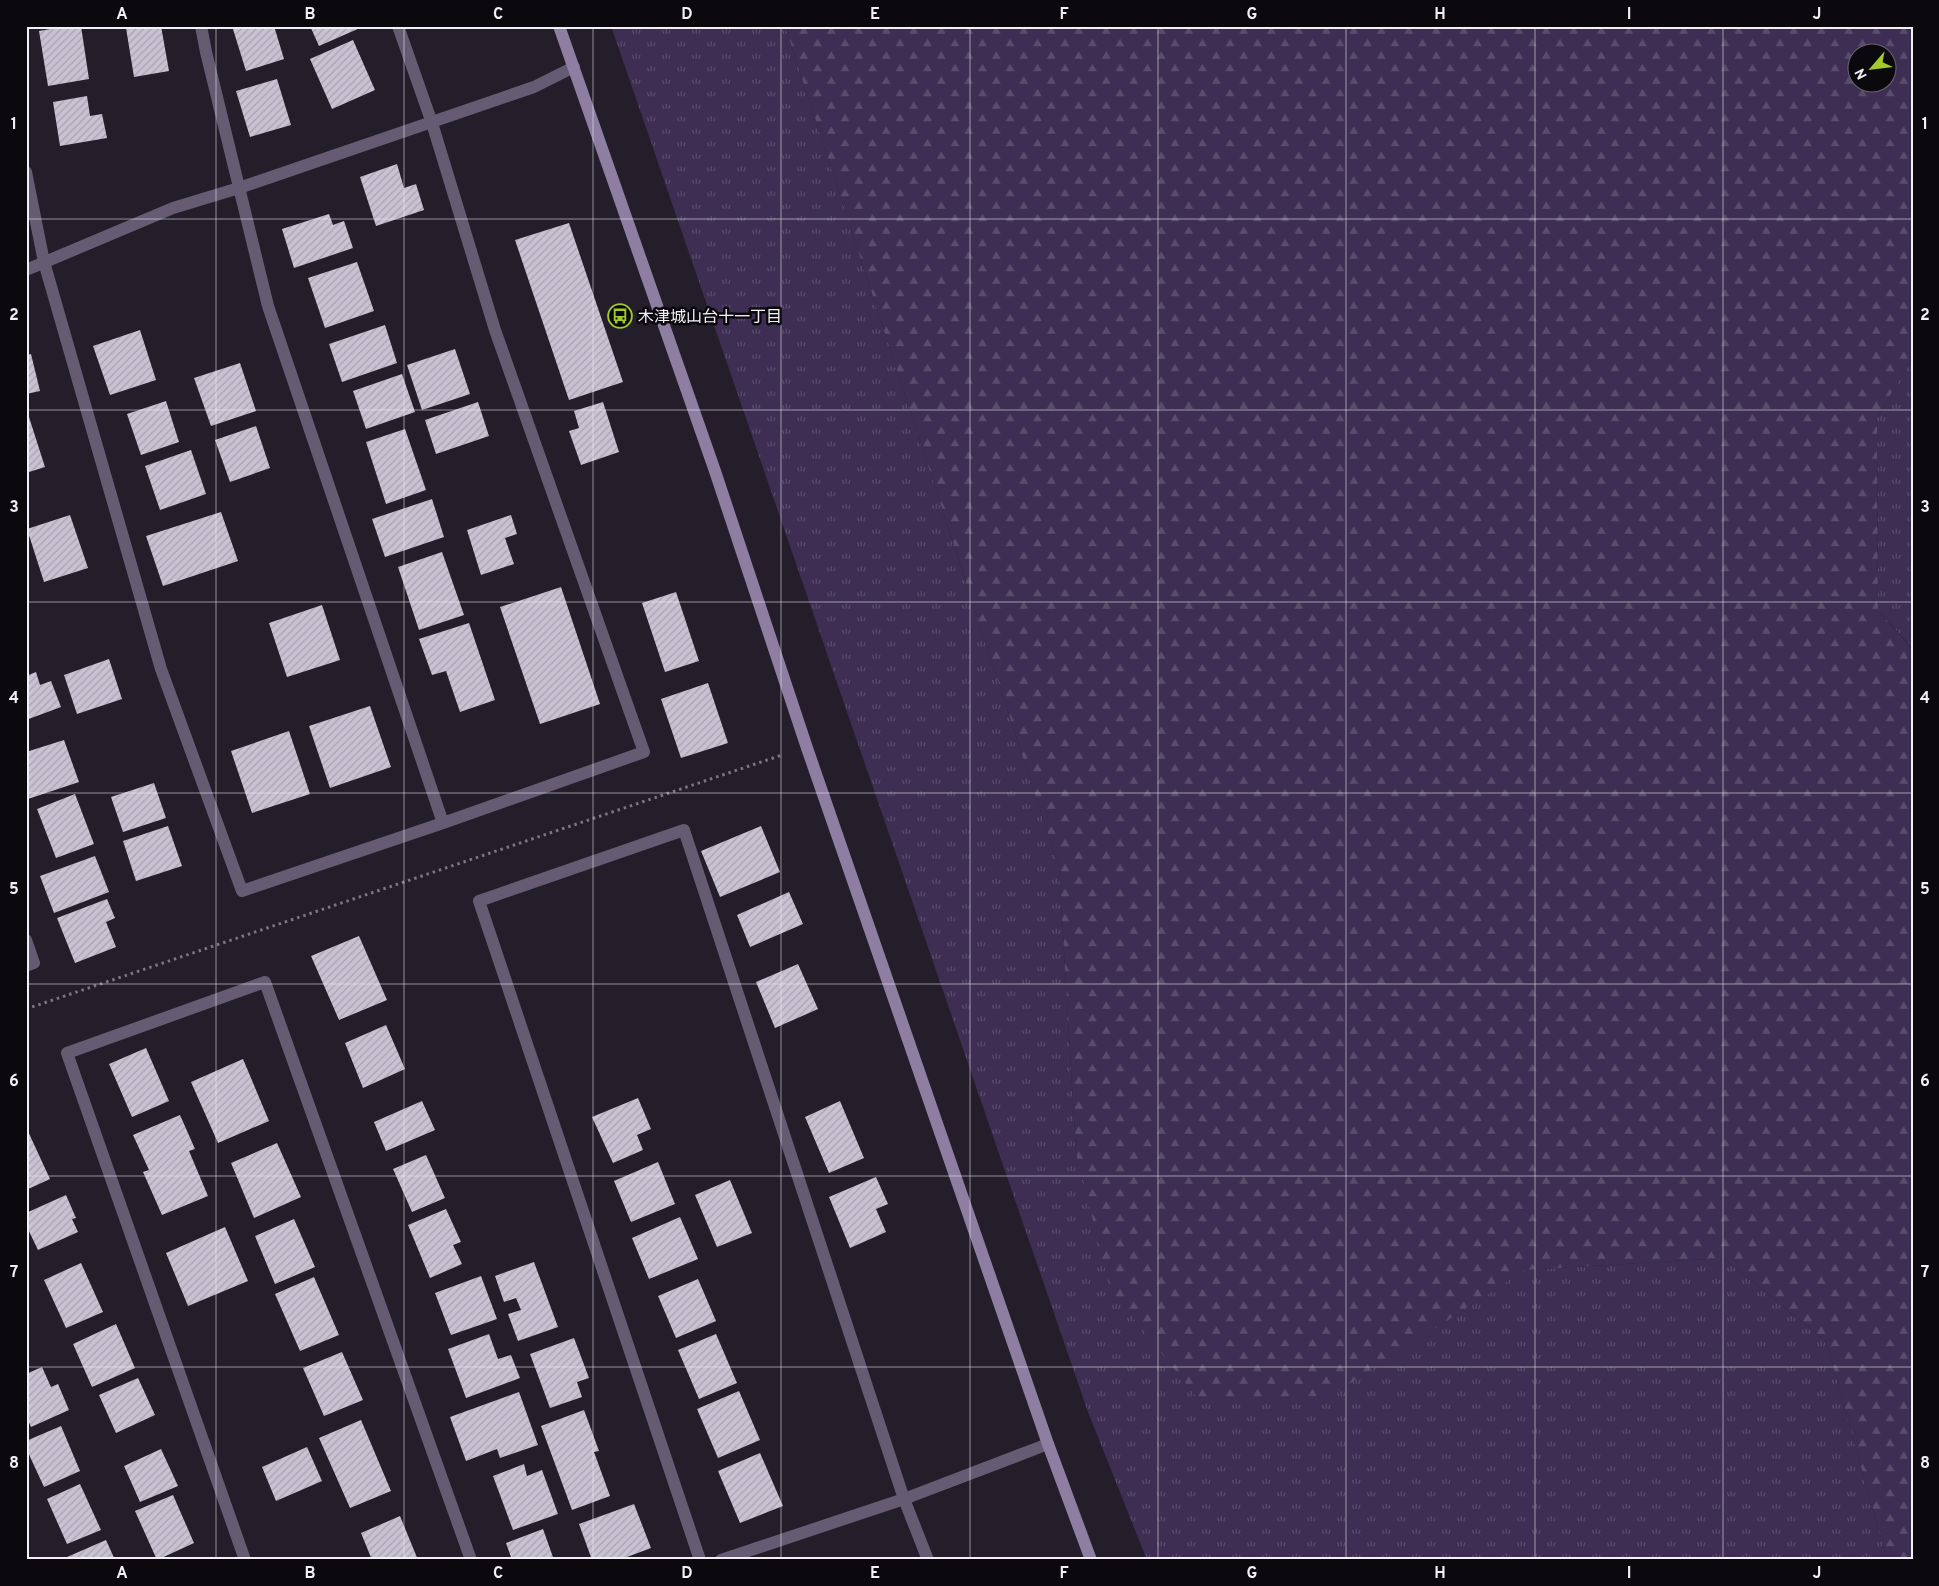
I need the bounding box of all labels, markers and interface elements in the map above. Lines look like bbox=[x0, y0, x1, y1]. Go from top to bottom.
text: A bbox=[116, 5, 128, 25]
text: B bbox=[304, 5, 316, 25]
text: C bbox=[493, 5, 503, 25]
text: D bbox=[681, 5, 693, 25]
text: E bbox=[870, 5, 880, 25]
text: F bbox=[1059, 5, 1069, 25]
text: G bbox=[1247, 5, 1257, 25]
text: H bbox=[1434, 5, 1446, 25]
text: I bbox=[1627, 5, 1631, 25]
text: J bbox=[1813, 5, 1821, 25]
north arrow bbox=[1846, 42, 1896, 92]
text: N bbox=[1852, 65, 1872, 82]
text: 1 bbox=[11, 115, 17, 135]
text: 1 bbox=[1922, 115, 1928, 135]
bus stop icon: 木津城山台十一丁目 bbox=[607, 303, 633, 329]
text: 2 bbox=[9, 306, 19, 326]
text: 2 bbox=[1920, 306, 1930, 326]
place label: 木津城山台十一丁目 bbox=[638, 308, 782, 328]
text: 3 bbox=[9, 498, 19, 518]
text: 3 bbox=[1920, 498, 1930, 518]
text: 4 bbox=[9, 689, 19, 709]
text: 4 bbox=[1920, 689, 1930, 709]
text: 5 bbox=[9, 880, 19, 900]
text: 5 bbox=[1920, 880, 1930, 900]
text: 6 bbox=[9, 1072, 19, 1092]
text: 6 bbox=[1920, 1072, 1930, 1092]
text: 7 bbox=[10, 1263, 18, 1283]
text: 7 bbox=[1921, 1263, 1929, 1283]
text: 8 bbox=[9, 1454, 19, 1474]
text: 8 bbox=[1920, 1454, 1930, 1474]
text: A bbox=[116, 1564, 128, 1584]
text: B bbox=[304, 1564, 316, 1584]
text: C bbox=[493, 1564, 503, 1584]
text: D bbox=[681, 1564, 693, 1584]
text: E bbox=[870, 1564, 880, 1584]
text: F bbox=[1059, 1564, 1069, 1584]
text: G bbox=[1247, 1564, 1257, 1584]
text: H bbox=[1434, 1564, 1446, 1584]
text: I bbox=[1627, 1564, 1631, 1584]
text: J bbox=[1813, 1564, 1821, 1584]

